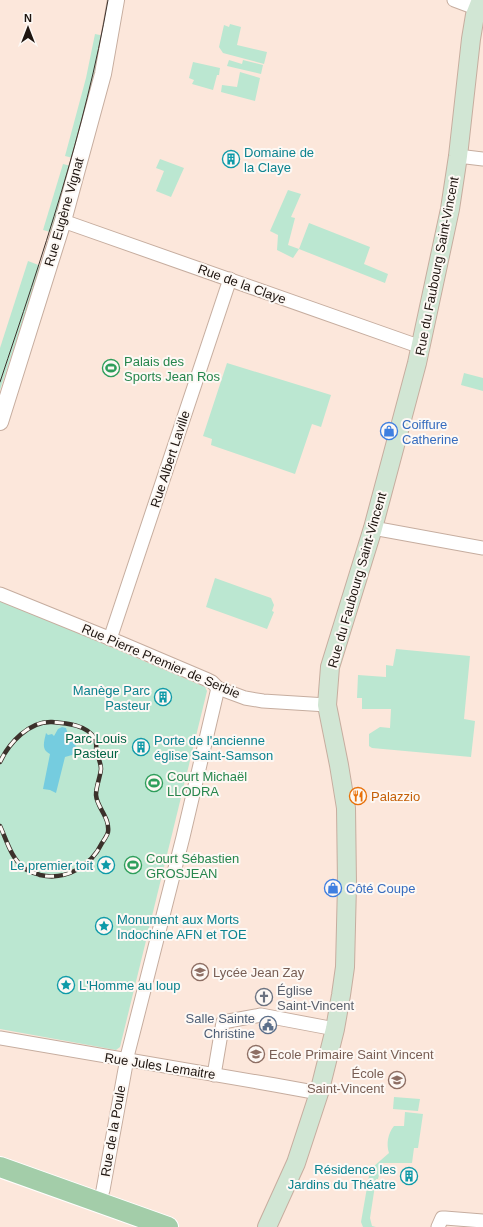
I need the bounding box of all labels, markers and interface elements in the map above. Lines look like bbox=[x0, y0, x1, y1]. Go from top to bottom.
north arrow bbox=[8, 8, 48, 48]
text: N bbox=[24, 12, 32, 24]
place label: Domaine de la Claye bbox=[244, 145, 314, 175]
building icon: Domaine de la Claye bbox=[221, 149, 241, 169]
street label: Rue Eugène Vignat bbox=[41, 155, 87, 268]
street label: Rue du Faubourg Saint-Vincent bbox=[412, 175, 462, 357]
street label: Rue de la Claye bbox=[196, 261, 288, 307]
place label: Palais des Sports Jean Ros bbox=[124, 354, 221, 384]
sports icon: Palais des Sports Jean Ros bbox=[101, 358, 121, 378]
street label: Rue Albert Laville bbox=[147, 409, 193, 509]
place label: Coiffure Catherine bbox=[402, 417, 458, 447]
shop icon: Coiffure Catherine bbox=[379, 421, 399, 441]
street label: Rue du Faubourg Saint-Vincent bbox=[325, 490, 389, 669]
street label: Rue Pierre Premier de Serbie bbox=[80, 621, 242, 701]
place label: Manège Parc Pasteur bbox=[73, 683, 151, 713]
building icon: Manège Parc Pasteur bbox=[153, 687, 173, 707]
park label: Parc Louis Pasteur bbox=[65, 731, 127, 761]
place label: Porte de l'ancienne église Saint-Samson bbox=[154, 733, 273, 763]
building icon: Porte de l'ancienne église Saint-Samson bbox=[131, 737, 151, 757]
place label: Court Michaël LLODRA bbox=[167, 769, 247, 799]
sports icon: Court Michaël LLODRA bbox=[144, 773, 164, 793]
restaurant icon: Palazzio bbox=[348, 786, 368, 806]
place label: Palazzio bbox=[371, 789, 420, 804]
place label: Court Sébastien GROSJEAN bbox=[146, 851, 239, 881]
place icon: Le premier toit bbox=[96, 855, 116, 875]
sports icon: Court Sébastien GROSJEAN bbox=[123, 855, 143, 875]
place label: Le premier toit bbox=[10, 858, 93, 873]
shop icon: Côté Coupe bbox=[323, 878, 343, 898]
place label: Côté Coupe bbox=[346, 881, 415, 896]
place label: Monument aux Morts Indochine AFN et TOE bbox=[117, 912, 247, 942]
place icon: Monument aux Morts Indochine AFN et TOE bbox=[94, 916, 114, 936]
school or university icon: Lycée Jean Zay bbox=[190, 962, 210, 982]
place label: Lycée Jean Zay bbox=[213, 965, 305, 980]
place icon: L'Homme au loup bbox=[56, 975, 76, 995]
place label: L'Homme au loup bbox=[79, 978, 180, 993]
place label: Église Saint-Vincent bbox=[277, 983, 354, 1013]
church icon: Église Saint-Vincent bbox=[254, 987, 274, 1007]
place label: Salle Sainte Christine bbox=[186, 1011, 255, 1041]
public building icon: Salle Sainte Christine bbox=[258, 1015, 278, 1035]
school or university icon: Ecole Primaire Saint Vincent bbox=[246, 1044, 266, 1064]
place label: Ecole Primaire Saint Vincent bbox=[269, 1047, 434, 1062]
street label: Rue Jules Lemaitre bbox=[104, 1050, 216, 1082]
place label: École Saint-Vincent bbox=[307, 1066, 384, 1096]
school or university icon: École Saint-Vincent bbox=[387, 1070, 407, 1090]
street label: Rue de la Poule bbox=[98, 1084, 128, 1178]
place label: Résidence les Jardins du Théatre bbox=[288, 1162, 397, 1192]
building icon: Résidence les Jardins du Théatre bbox=[399, 1166, 419, 1186]

